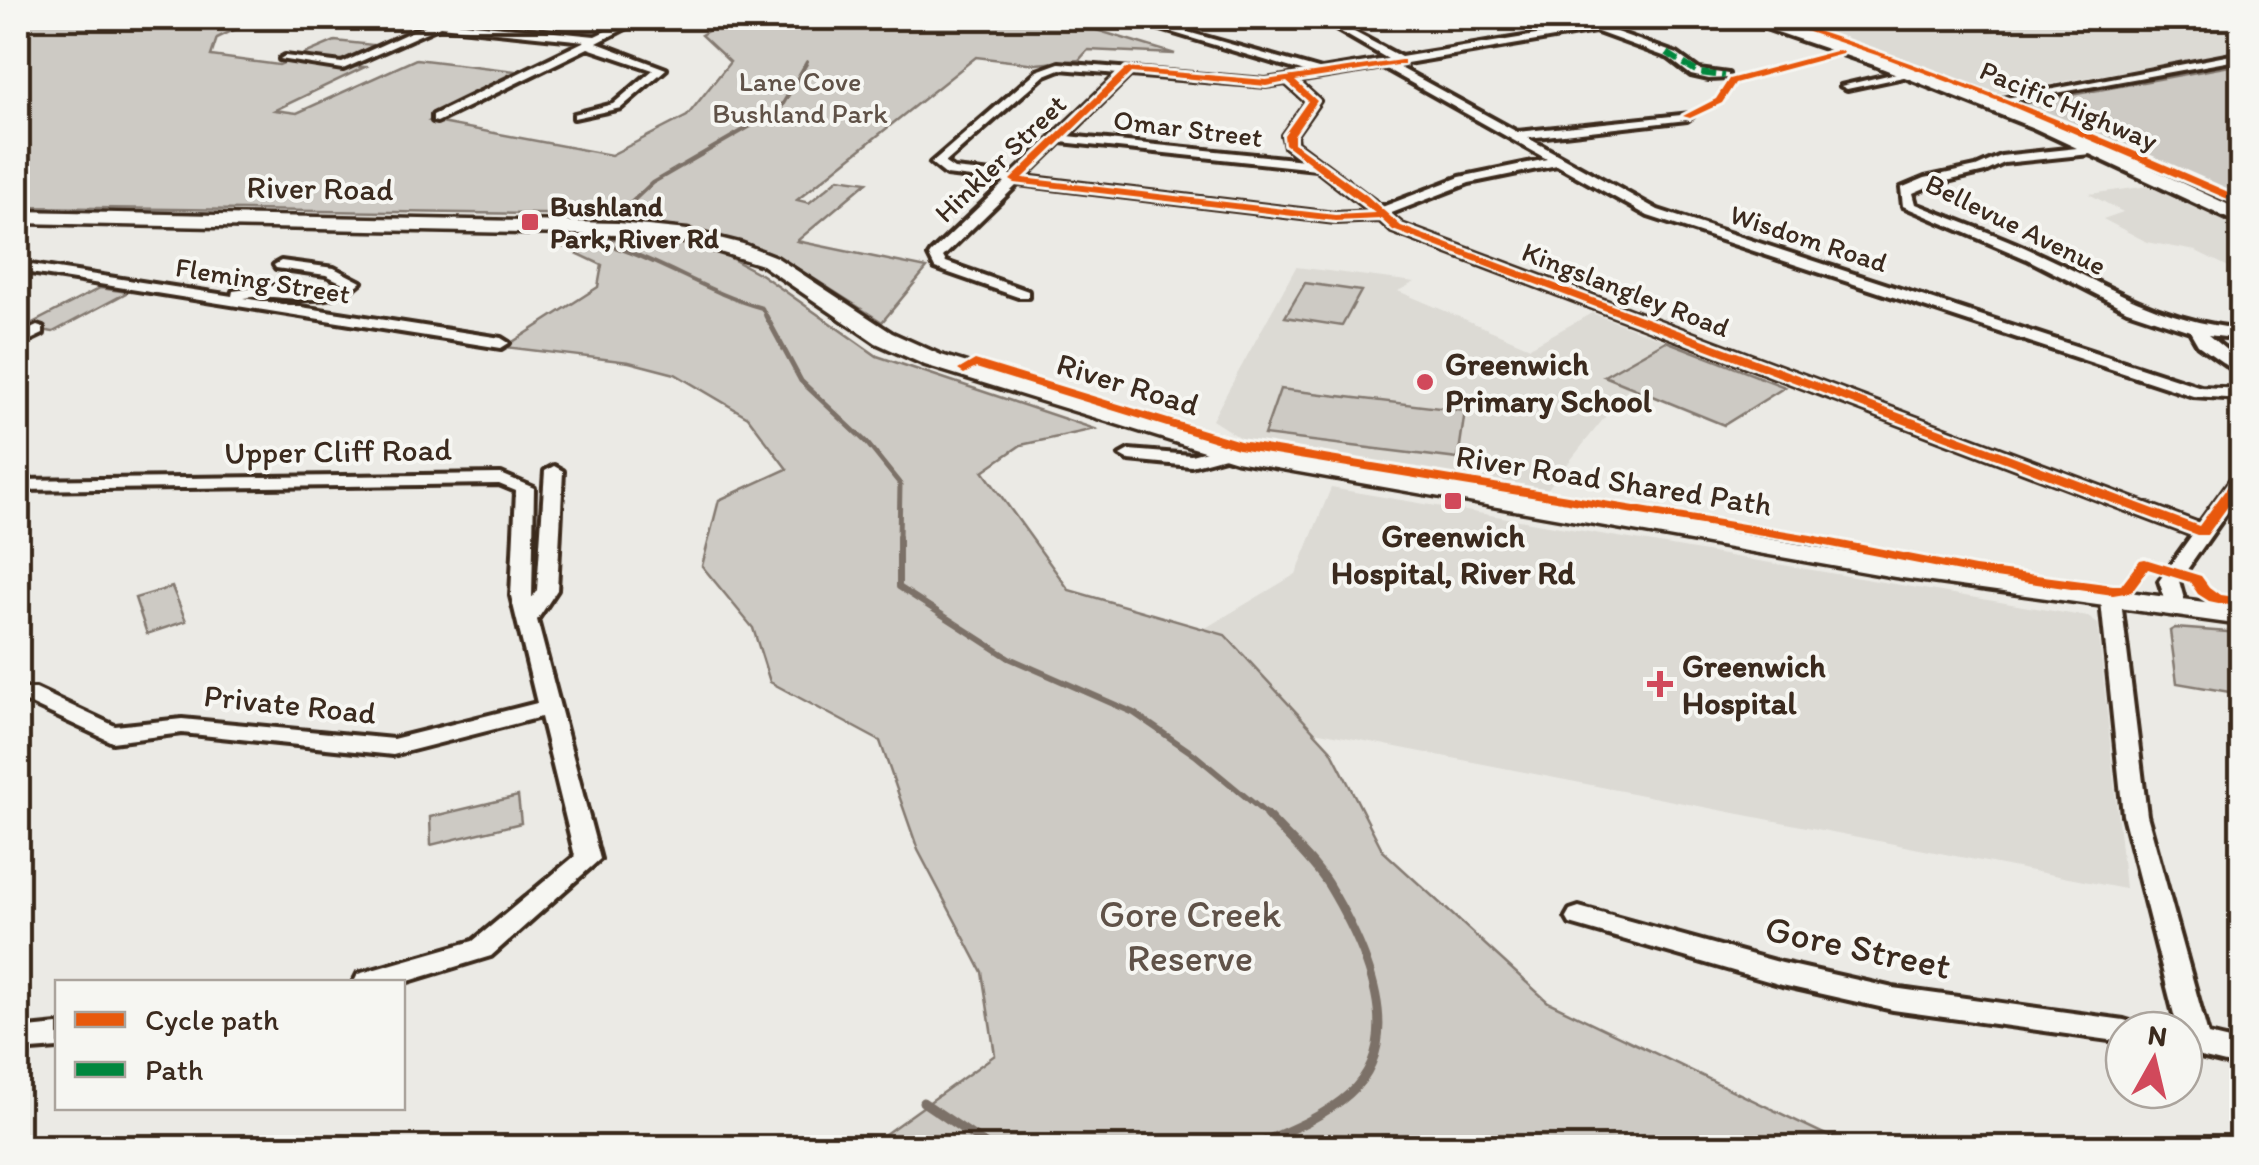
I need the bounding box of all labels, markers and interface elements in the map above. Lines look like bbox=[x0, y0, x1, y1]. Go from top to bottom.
street label: Pacific Highway bbox=[1975, 52, 2163, 158]
park label: Lane Cove Bushland Park bbox=[712, 64, 888, 130]
street label: Hinkler Street bbox=[927, 87, 1073, 229]
street label: Omar Street bbox=[1112, 102, 1264, 154]
street label: Bellevue Avenue bbox=[1920, 166, 2112, 282]
street label: River Road bbox=[246, 168, 394, 208]
place label: Bushland Park, River Rd bbox=[550, 189, 720, 255]
street label: Wisdom Road bbox=[1726, 197, 1893, 280]
marker: Bushland Park, River Rd bbox=[519, 211, 541, 233]
street label: Kingslangley Road bbox=[1517, 234, 1735, 344]
street label: Fleming Street bbox=[173, 249, 353, 311]
street label: River Road bbox=[1052, 344, 1204, 424]
place label: Greenwich Primary School bbox=[1445, 345, 1653, 420]
marker: Greenwich Primary School bbox=[1414, 371, 1436, 393]
street label: Upper Cliff Road bbox=[224, 430, 453, 472]
street label: River Road Shared Path bbox=[1453, 436, 1775, 524]
marker: Greenwich Hospital, River Rd bbox=[1442, 490, 1464, 512]
place label: Greenwich Hospital, River Rd bbox=[1331, 517, 1575, 592]
place label: Greenwich Hospital bbox=[1682, 647, 1826, 722]
marker: Greenwich Hospital bbox=[1647, 671, 1673, 697]
street label: Private Road bbox=[202, 676, 379, 732]
park label: Gore Creek Reserve bbox=[1099, 891, 1281, 981]
street label: Gore Street bbox=[1761, 905, 1955, 989]
legend bbox=[55, 980, 405, 1110]
text: Cycle path bbox=[145, 1001, 279, 1038]
north arrow bbox=[2104, 1010, 2204, 1110]
text: N bbox=[2146, 1017, 2169, 1053]
text: Path bbox=[145, 1051, 203, 1088]

